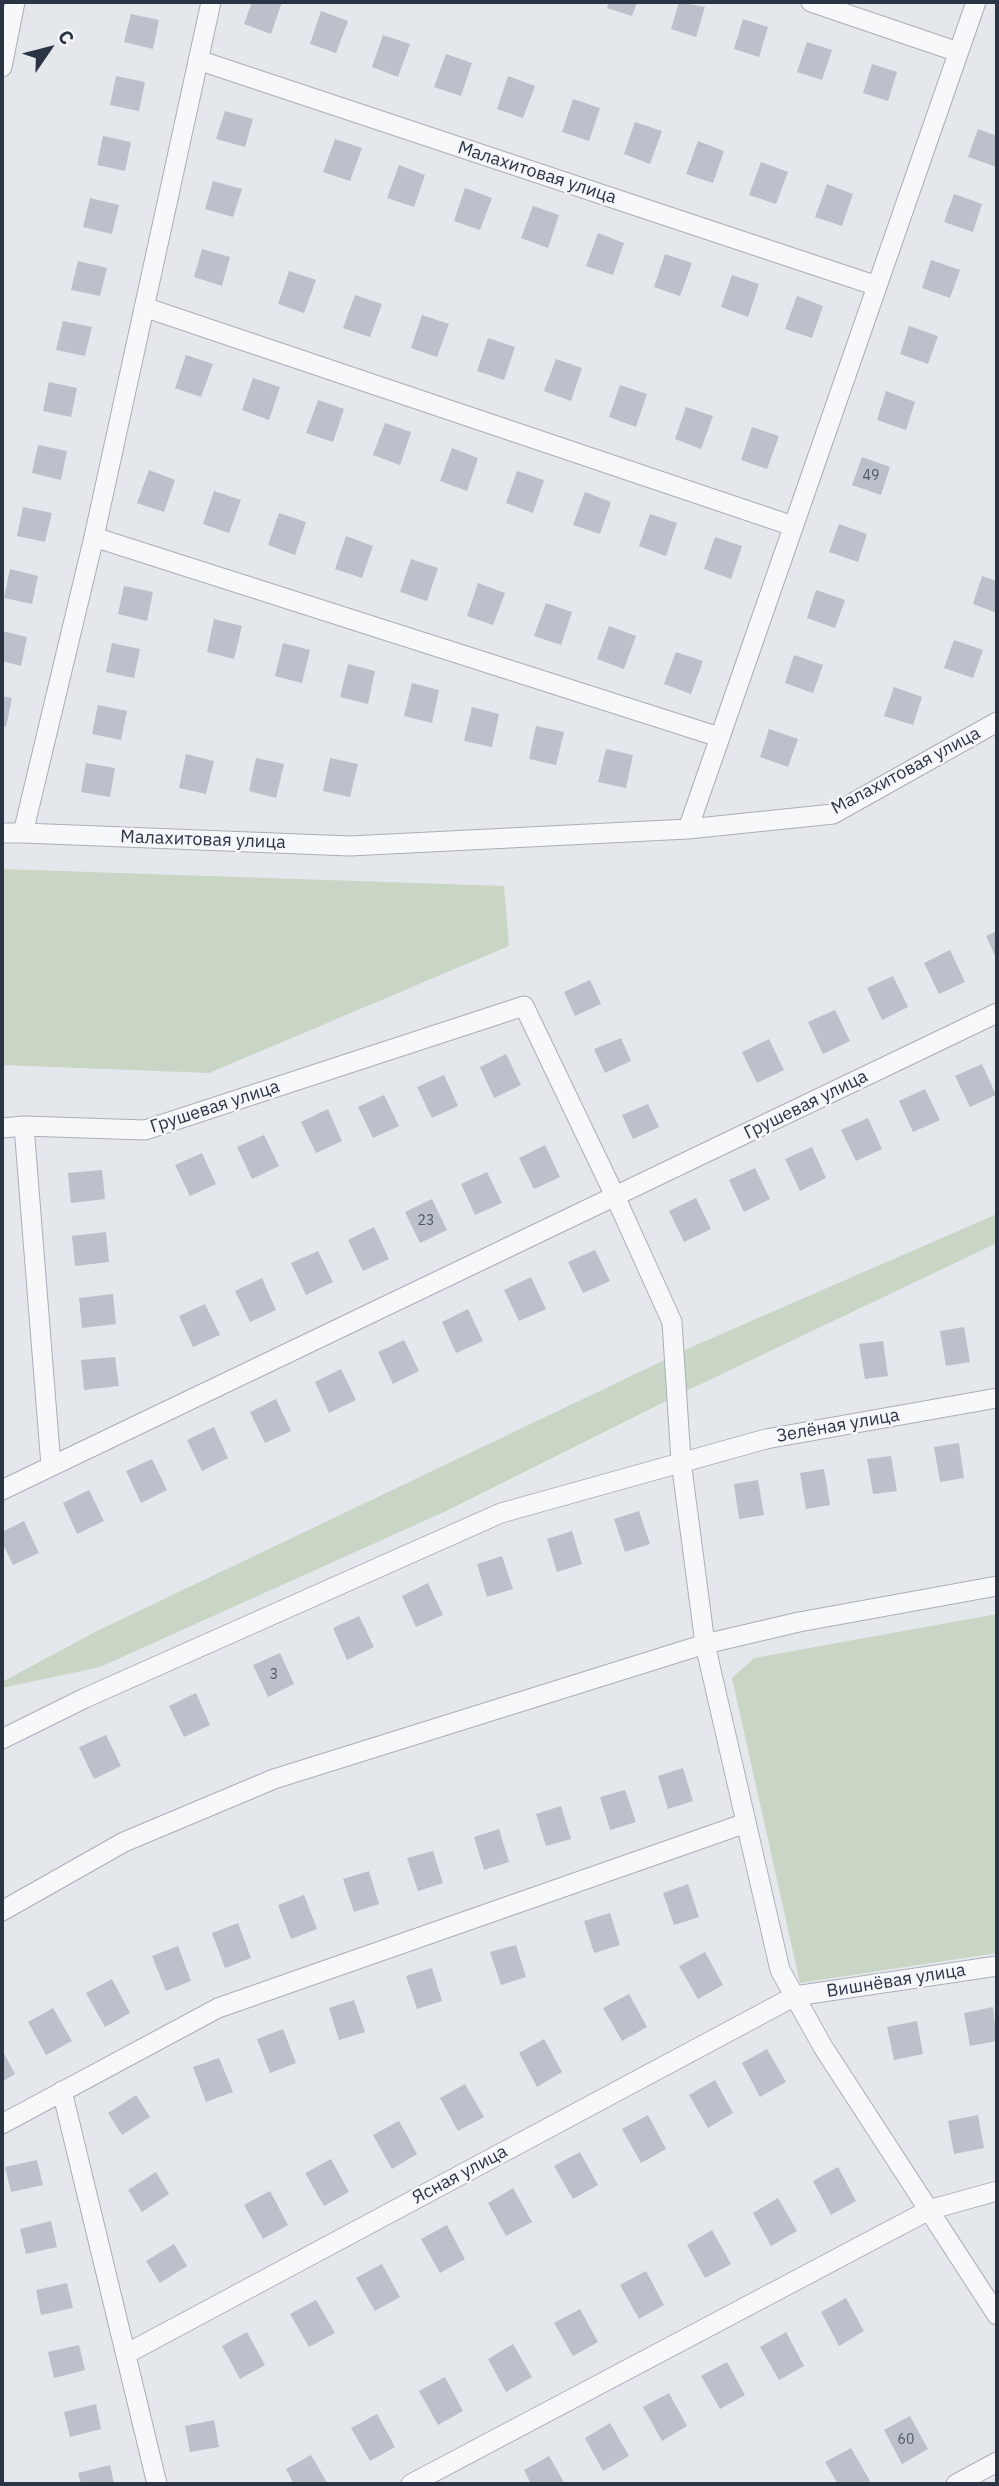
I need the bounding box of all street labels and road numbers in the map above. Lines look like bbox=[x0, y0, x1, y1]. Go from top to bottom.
street label: Малахитовая улица bbox=[455, 137, 619, 209]
street label: Малахитовая улица bbox=[828, 723, 984, 819]
street label: Малахитовая улица bbox=[120, 826, 286, 854]
street label: Грушевая улица bbox=[741, 1066, 871, 1144]
street label: Грушевая улица bbox=[148, 1076, 282, 1138]
street label: Зелёная улица bbox=[775, 1405, 901, 1447]
street label: Вишнёвая улица bbox=[825, 1959, 967, 2003]
street label: Ясная улица bbox=[409, 2141, 511, 2209]

